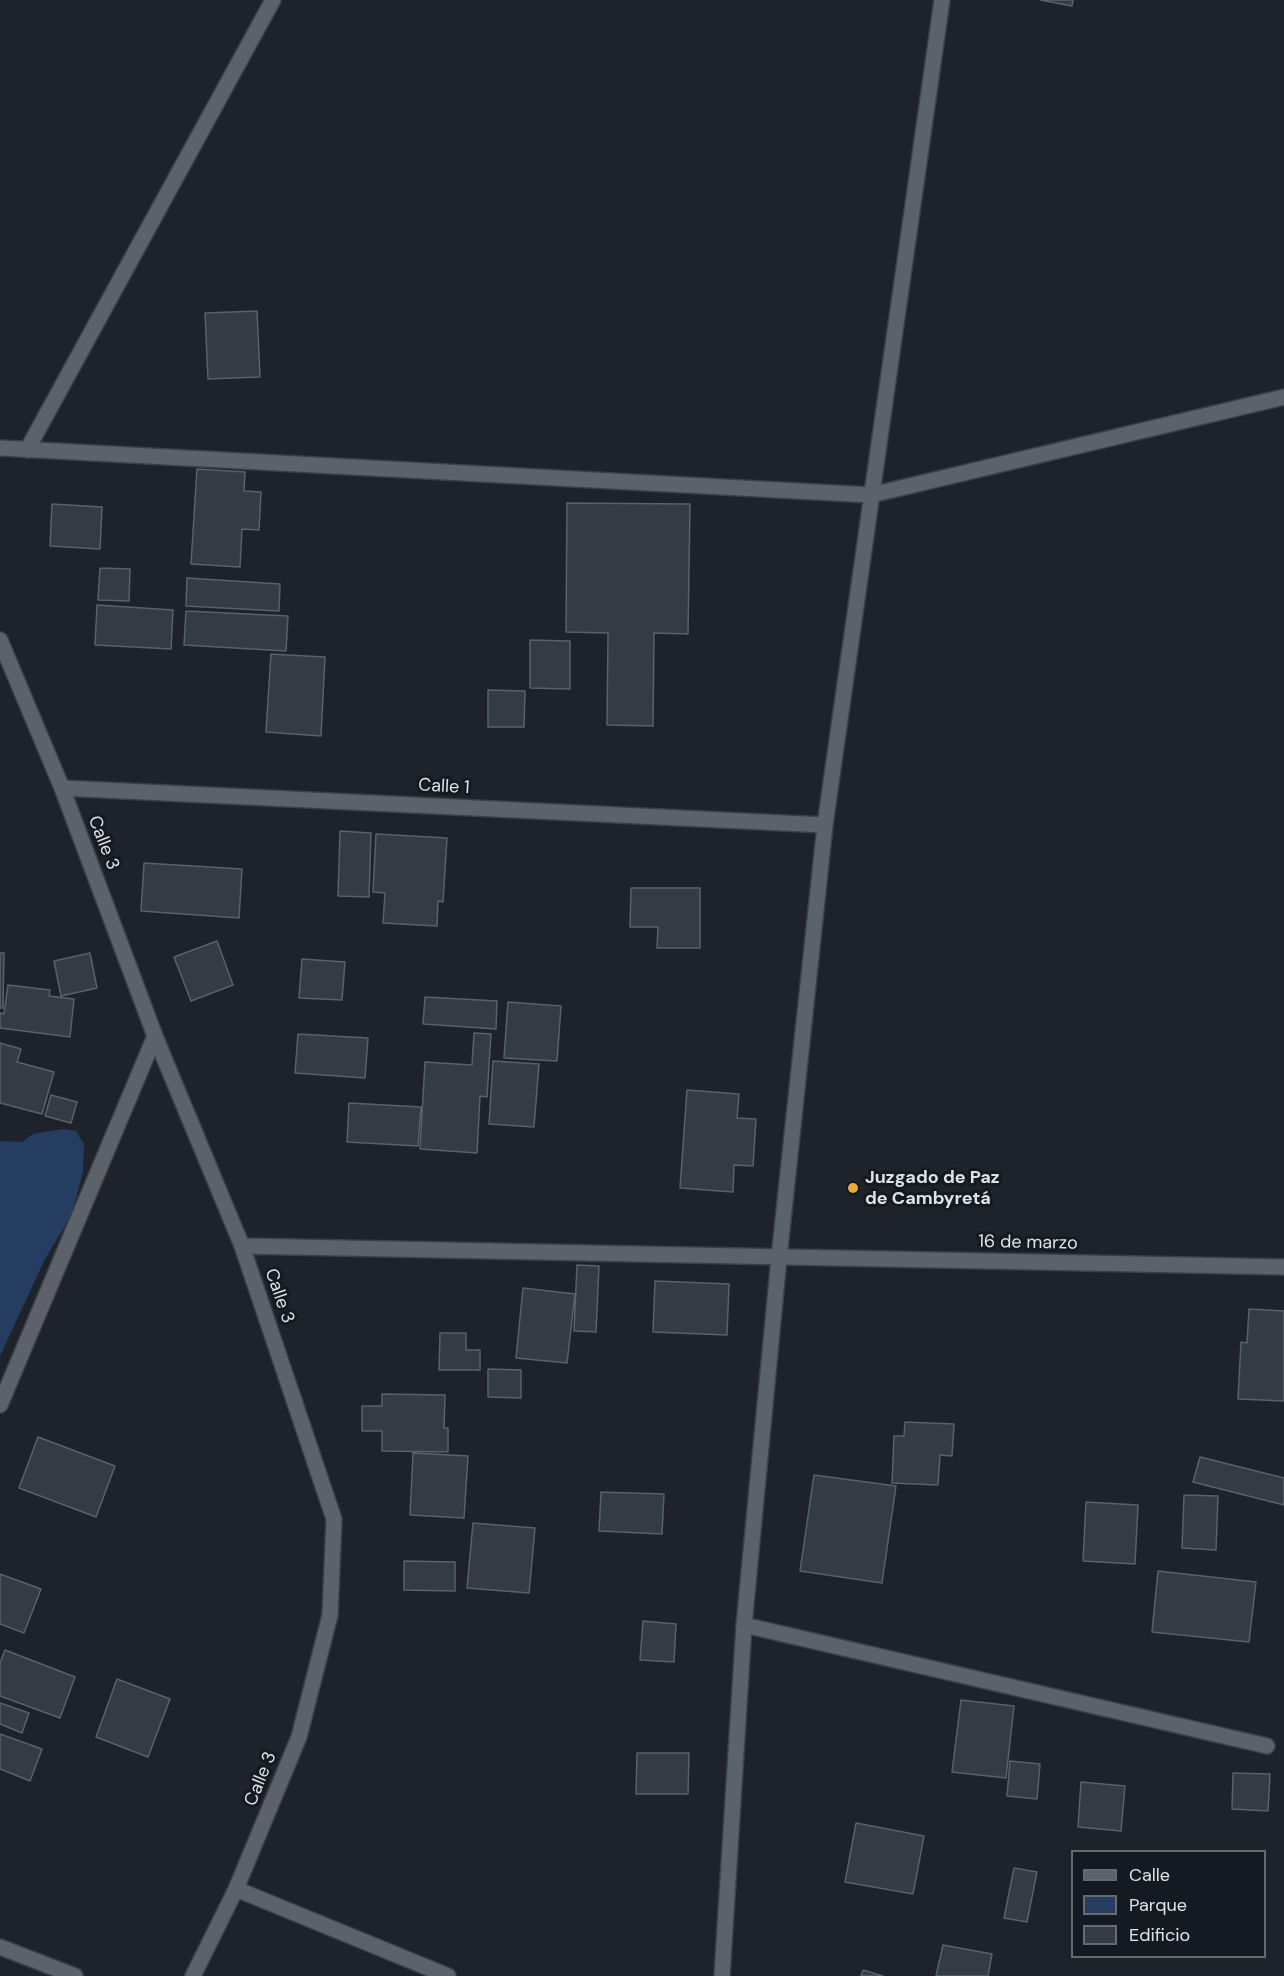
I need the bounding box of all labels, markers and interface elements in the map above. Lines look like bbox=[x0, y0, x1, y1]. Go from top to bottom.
street label: Calle 1 bbox=[418, 775, 470, 799]
street label: Calle 3 bbox=[83, 813, 123, 873]
place label: Juzgado de Paz de Cambyretá bbox=[865, 1167, 1000, 1210]
marker: Juzgado de Paz de Cambyretá bbox=[846, 1181, 860, 1195]
street label: 16 de marzo bbox=[978, 1231, 1078, 1255]
street label: Calle 3 bbox=[260, 1266, 298, 1326]
street label: Calle 3 bbox=[240, 1749, 282, 1809]
legend bbox=[1071, 1850, 1266, 1958]
text: Calle bbox=[1129, 1863, 1170, 1887]
text: Parque bbox=[1129, 1893, 1187, 1917]
text: Edificio bbox=[1129, 1923, 1190, 1947]

